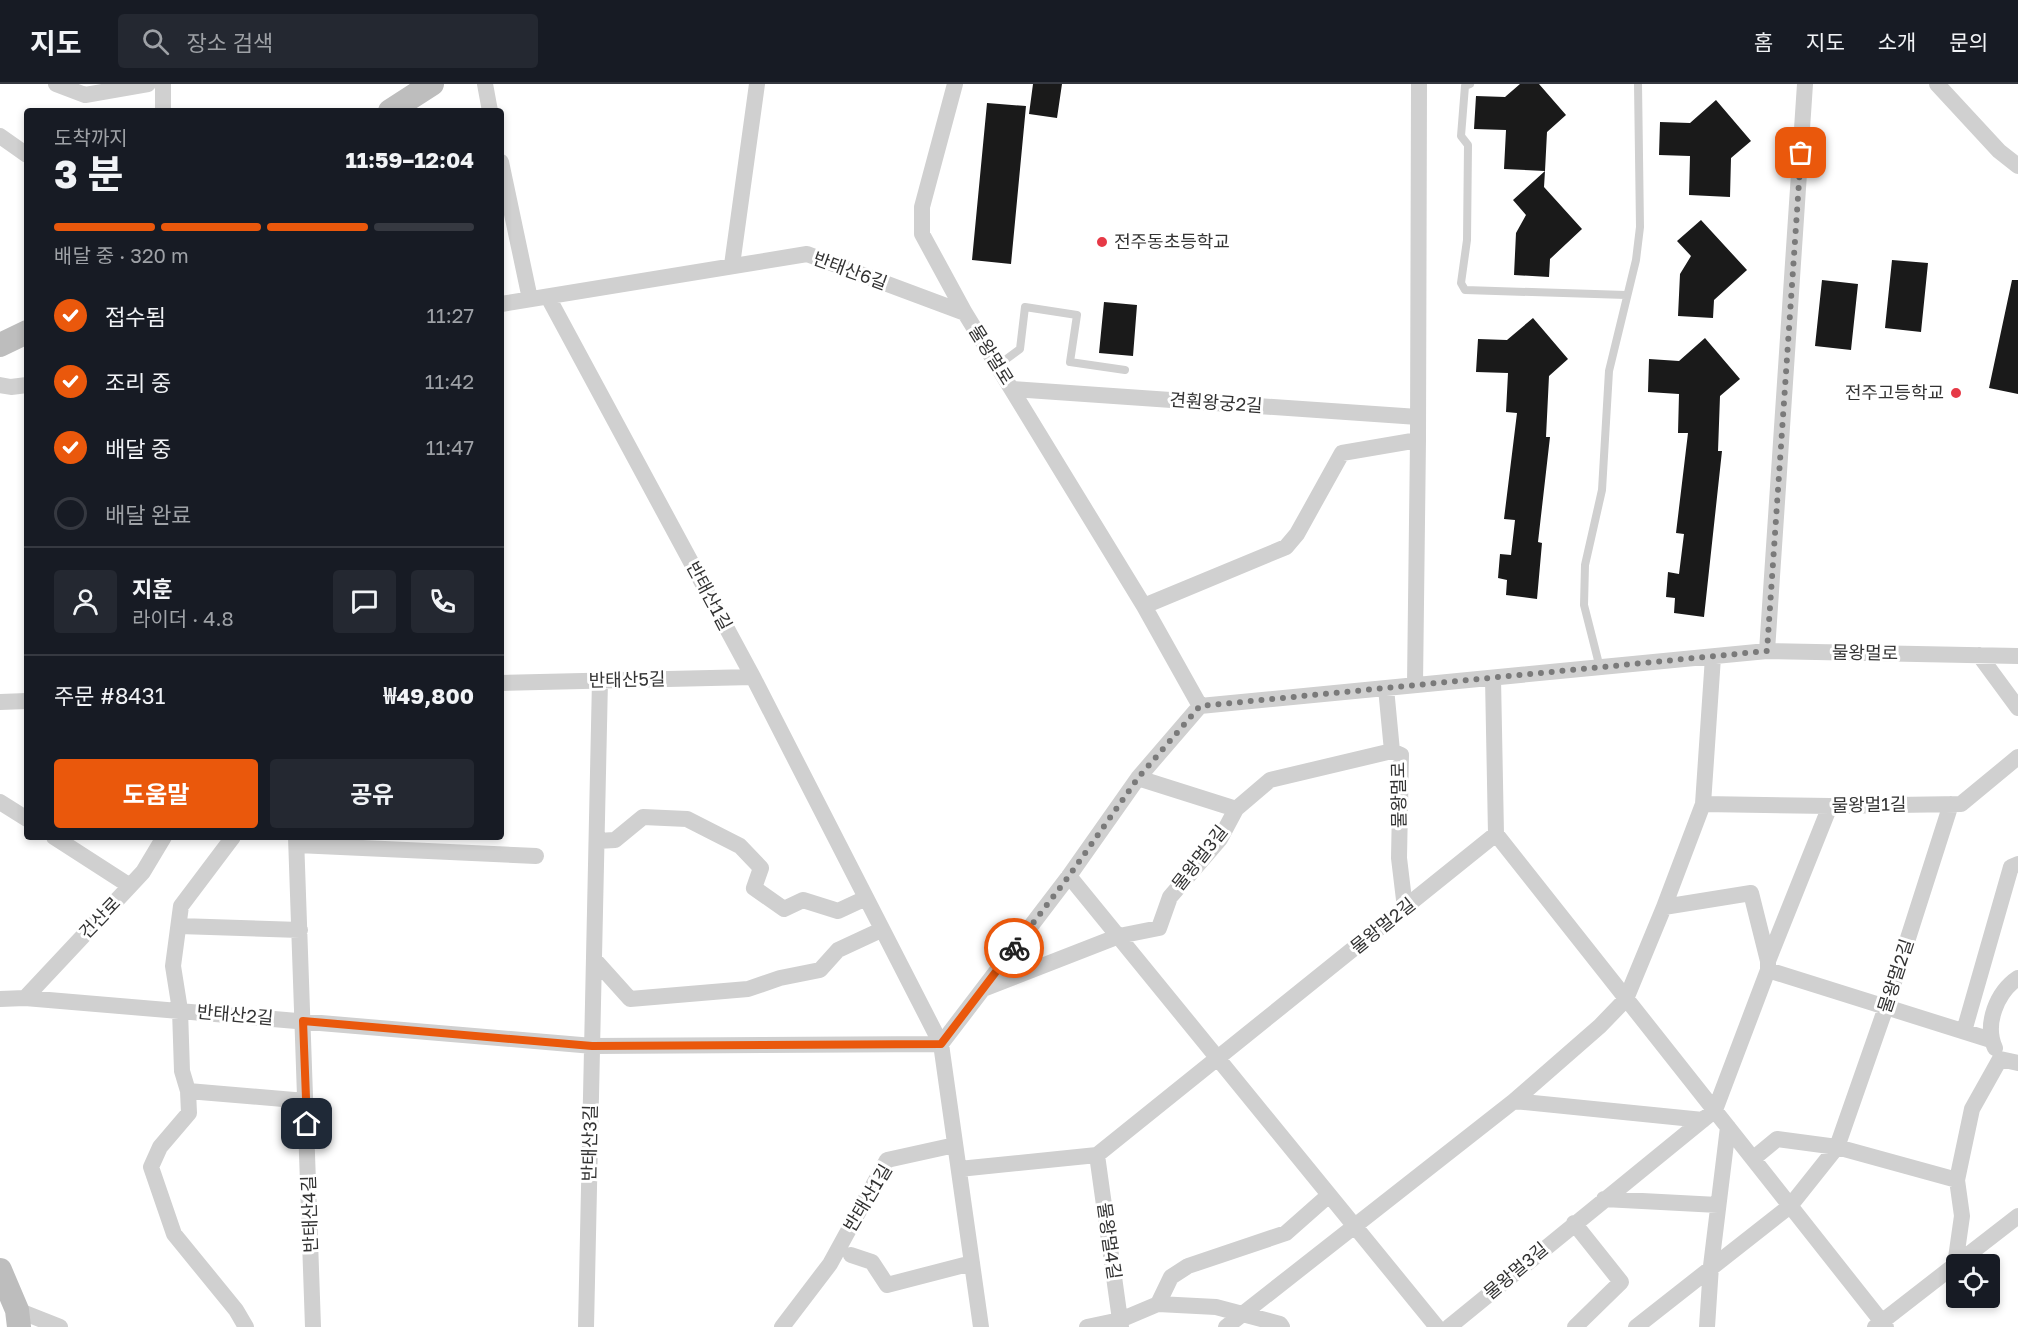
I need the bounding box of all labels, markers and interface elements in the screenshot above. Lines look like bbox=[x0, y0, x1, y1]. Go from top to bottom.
search box bbox=[118, 14, 538, 68]
icon: search bbox=[139, 25, 172, 58]
text: 지도 bbox=[30, 26, 82, 59]
text: 장소 검색 bbox=[187, 29, 273, 56]
text: 홈 bbox=[1754, 29, 1773, 55]
text: 지도 bbox=[1806, 29, 1845, 55]
text: 소개 bbox=[1878, 29, 1916, 55]
text: 문의 bbox=[1949, 29, 1988, 55]
text: 도착까지 bbox=[54, 125, 128, 149]
pin bbox=[1775, 127, 1826, 178]
icon: bag bbox=[1784, 136, 1817, 169]
text: 11:59–12:04 bbox=[345, 146, 474, 173]
text: 3 분 bbox=[54, 150, 123, 197]
place label: 전주동초등학교 bbox=[1114, 230, 1230, 252]
marker: 전주동초등학교 bbox=[1095, 235, 1109, 249]
text: 배달 중 · 320 m bbox=[54, 243, 189, 267]
street label: 반태산6길 bbox=[810, 247, 890, 294]
icon: check bbox=[54, 299, 87, 332]
text: 접수됨 bbox=[105, 303, 166, 330]
text: 11:27 bbox=[426, 303, 474, 327]
street label: 물왕멀로 bbox=[965, 321, 1019, 388]
icon: check bbox=[54, 365, 87, 398]
text: 조리 중 bbox=[105, 369, 171, 396]
text: 11:42 bbox=[425, 369, 474, 393]
place label: 전주고등학교 bbox=[1845, 381, 1944, 403]
marker: 전주고등학교 bbox=[1949, 386, 1963, 400]
street label: 견훤왕궁2길 bbox=[1169, 388, 1263, 416]
icon: check bbox=[54, 431, 87, 464]
text: 배달 중 bbox=[105, 435, 171, 462]
text: 11:47 bbox=[426, 435, 474, 459]
text: 배달 완료 bbox=[105, 501, 191, 528]
street label: 반태산1길 bbox=[683, 557, 737, 634]
button: person bbox=[54, 570, 117, 633]
button: chat bbox=[333, 570, 396, 633]
button: phone bbox=[411, 570, 474, 633]
text: 지훈 bbox=[132, 575, 172, 602]
text: 라이더 · 4.8 bbox=[132, 606, 234, 630]
street label: 물왕멀로 bbox=[1832, 640, 1898, 664]
street label: 반태산5길 bbox=[588, 667, 666, 691]
text: 주문 #8431 bbox=[54, 682, 165, 709]
text: ₩49,800 bbox=[384, 682, 474, 709]
button: 도움말 bbox=[54, 759, 258, 828]
button: 공유 bbox=[270, 759, 474, 828]
street label: 물왕멀로 bbox=[1386, 762, 1410, 828]
street label: 물왕멀1길 bbox=[1831, 792, 1907, 816]
street label: 물왕멀3길 bbox=[1167, 820, 1232, 894]
street label: 건산로 bbox=[74, 892, 124, 943]
street label: 물왕멀2길 bbox=[1346, 893, 1419, 958]
courier bbox=[984, 918, 1044, 978]
icon: bike bbox=[998, 932, 1031, 965]
street label: 물왕멀2길 bbox=[1873, 936, 1917, 1016]
street label: 반태산2길 bbox=[196, 1000, 274, 1028]
pin bbox=[281, 1098, 332, 1149]
street label: 반태산3길 bbox=[577, 1104, 601, 1182]
icon: home bbox=[290, 1107, 323, 1140]
street label: 반태산1길 bbox=[838, 1160, 896, 1235]
street label: 반태산4길 bbox=[297, 1175, 321, 1253]
street label: 물왕멀4길 bbox=[1094, 1201, 1126, 1281]
street label: 물왕멀3길 bbox=[1479, 1237, 1552, 1303]
map controls bbox=[1946, 1254, 2000, 1308]
button: locate bbox=[1946, 1254, 2000, 1308]

